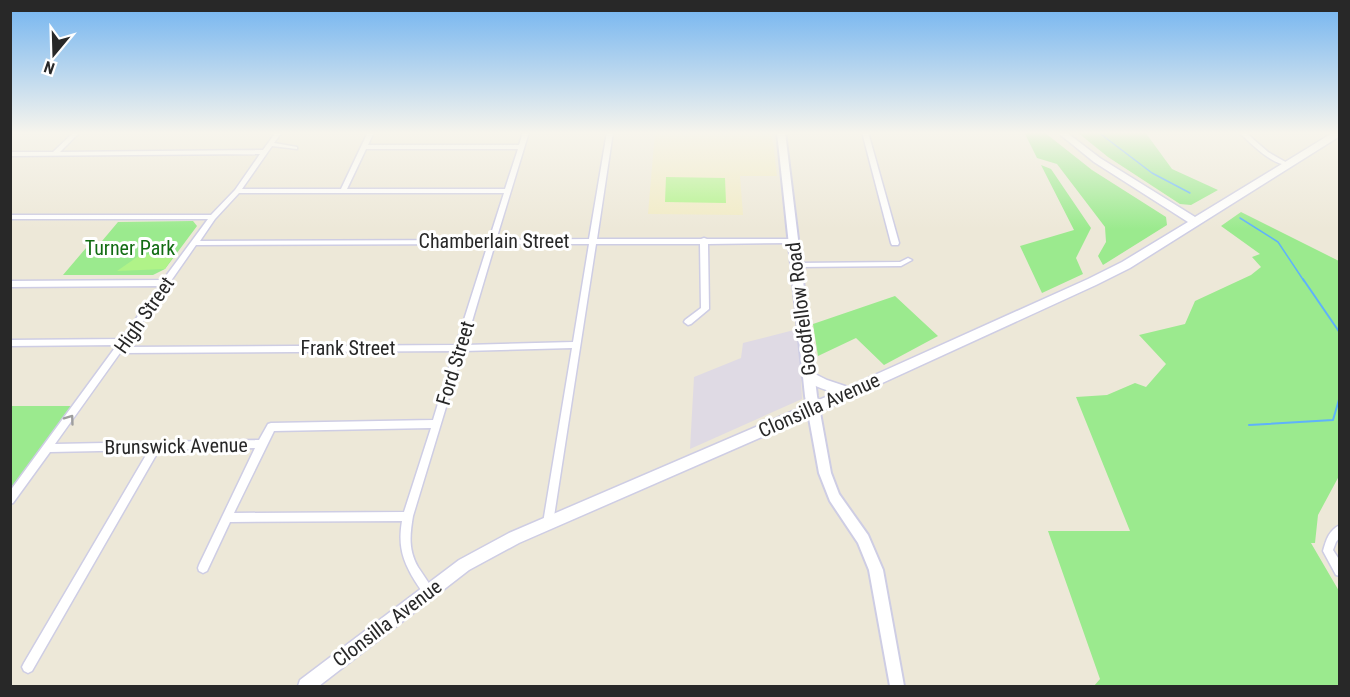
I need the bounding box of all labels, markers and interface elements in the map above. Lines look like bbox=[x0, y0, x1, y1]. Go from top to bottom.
north arrow bbox=[24, 24, 84, 84]
text: N bbox=[42, 57, 57, 78]
street label: Chamberlain Street bbox=[419, 229, 570, 253]
park label: Turner Park bbox=[85, 236, 175, 260]
street label: Goodfellow Road bbox=[781, 241, 821, 377]
street label: High Street bbox=[109, 272, 179, 358]
street label: Ford Street bbox=[431, 318, 479, 408]
street label: Frank Street bbox=[301, 336, 395, 360]
street label: Clonsilla Avenue bbox=[755, 368, 883, 442]
one-way arrow bbox=[62, 414, 73, 425]
street label: Brunswick Avenue bbox=[104, 433, 248, 459]
street label: Clonsilla Avenue bbox=[328, 574, 446, 672]

